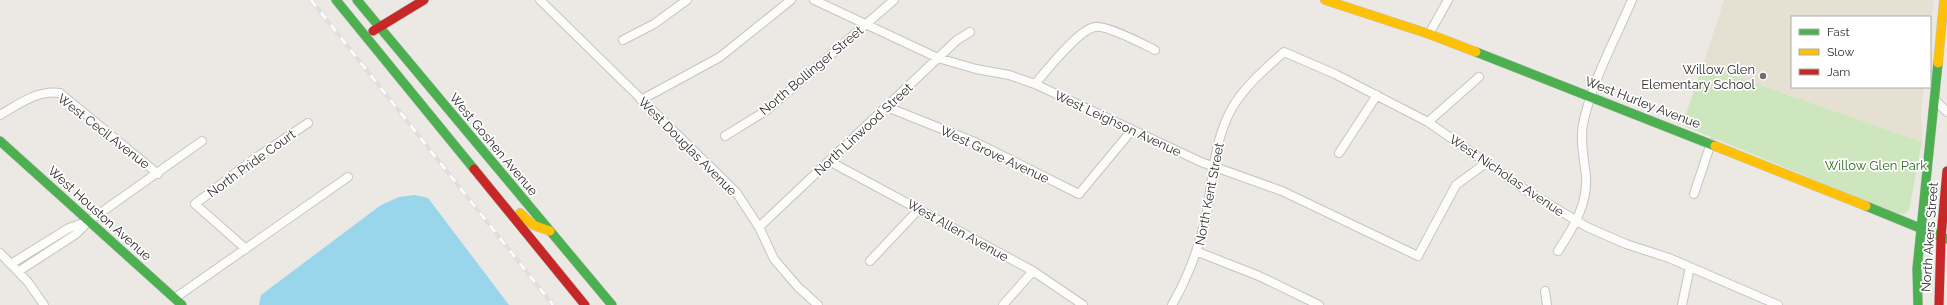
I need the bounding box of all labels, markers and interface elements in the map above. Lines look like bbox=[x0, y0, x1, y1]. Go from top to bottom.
legend bbox=[1791, 16, 1931, 88]
street label: North Bollinger Street bbox=[756, 22, 867, 118]
text: Fast bbox=[1827, 25, 1850, 39]
text: Slow bbox=[1827, 45, 1854, 59]
place label: Willow Glen Elementary School bbox=[1641, 62, 1755, 92]
text: Jam bbox=[1827, 65, 1850, 79]
marker: Willow Glen Elementary School bbox=[1758, 71, 1768, 81]
street label: West Hurley Avenue bbox=[1583, 74, 1703, 132]
street label: North Linwood Street bbox=[811, 80, 916, 179]
street label: West Leighson Avenue bbox=[1052, 88, 1184, 160]
street label: West Goshen Avenue bbox=[446, 90, 541, 199]
street label: West Cecil Avenue bbox=[55, 91, 153, 172]
street label: West Douglas Avenue bbox=[635, 94, 740, 199]
street label: West Grove Avenue bbox=[938, 123, 1052, 186]
street label: North Pride Court bbox=[204, 126, 299, 200]
street label: West Nicholas Avenue bbox=[1447, 131, 1567, 220]
street label: North Kent Street bbox=[1192, 141, 1227, 247]
park label: Willow Glen Park bbox=[1825, 158, 1927, 173]
street label: West Houston Avenue bbox=[45, 163, 155, 264]
street label: North Akers Street bbox=[1918, 181, 1941, 293]
street label: West Allen Avenue bbox=[904, 196, 1011, 265]

